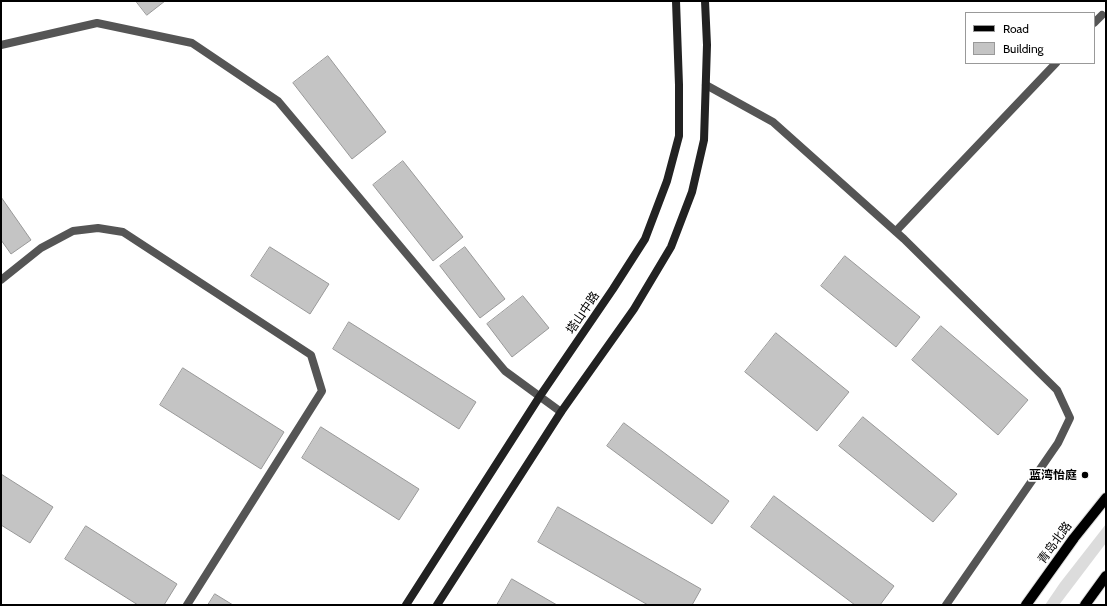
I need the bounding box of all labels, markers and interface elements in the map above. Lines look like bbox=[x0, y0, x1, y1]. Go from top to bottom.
legend bbox=[965, 12, 1095, 64]
text: Road bbox=[1003, 21, 1029, 36]
text: Building bbox=[1003, 41, 1044, 56]
street label: 塔山中路 bbox=[564, 289, 602, 337]
place label: 蓝湾怡庭 bbox=[1029, 468, 1077, 482]
marker: 蓝湾怡庭 bbox=[1080, 470, 1090, 480]
street label: 青岛北路 bbox=[1035, 519, 1075, 567]

